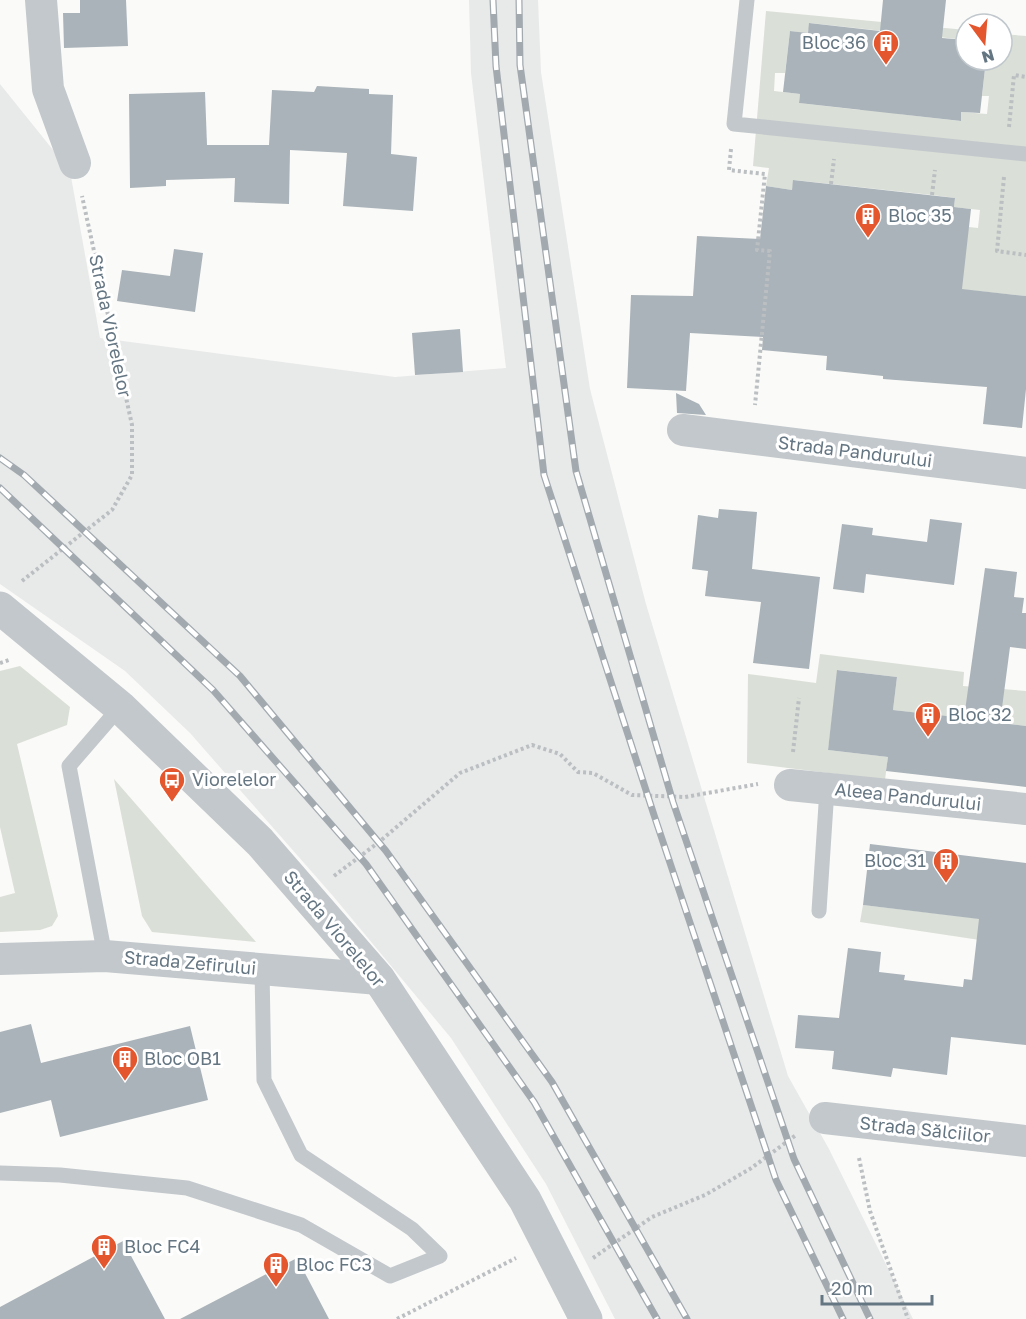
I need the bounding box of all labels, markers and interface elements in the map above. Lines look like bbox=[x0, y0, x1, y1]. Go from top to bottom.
north arrow bbox=[954, 12, 1014, 72]
building icon: Bloc 36 bbox=[871, 28, 901, 66]
place label: Bloc 36 bbox=[802, 31, 866, 53]
text: N bbox=[980, 45, 997, 68]
building icon: Bloc 35 bbox=[853, 201, 883, 239]
place label: Bloc 35 bbox=[888, 204, 952, 226]
street label: Strada Viorelelor bbox=[85, 252, 137, 399]
street label: Strada Pandurului bbox=[777, 431, 934, 471]
building icon: Bloc 32 bbox=[913, 700, 943, 738]
place label: Bloc 32 bbox=[948, 703, 1012, 725]
bus stop icon: Viorelelor bbox=[157, 765, 187, 803]
place label: Viorelelor bbox=[192, 768, 276, 790]
street label: Aleea Pandurului bbox=[834, 777, 982, 815]
building icon: Bloc 31 bbox=[931, 846, 961, 884]
place label: Bloc 31 bbox=[864, 849, 926, 871]
street label: Strada Viorelelor bbox=[280, 866, 390, 991]
street label: Strada Zefirului bbox=[123, 945, 257, 979]
building icon: Bloc OB1 bbox=[110, 1044, 140, 1082]
place label: Bloc OB1 bbox=[144, 1047, 221, 1069]
street label: Strada Sălciilor bbox=[859, 1111, 992, 1147]
building icon: Bloc FC4 bbox=[89, 1232, 119, 1270]
place label: Bloc FC4 bbox=[124, 1235, 201, 1257]
building icon: Bloc FC3 bbox=[261, 1250, 291, 1288]
place label: Bloc FC3 bbox=[296, 1253, 372, 1275]
scale bar bbox=[822, 1268, 932, 1306]
text: 20 m bbox=[831, 1277, 873, 1299]

